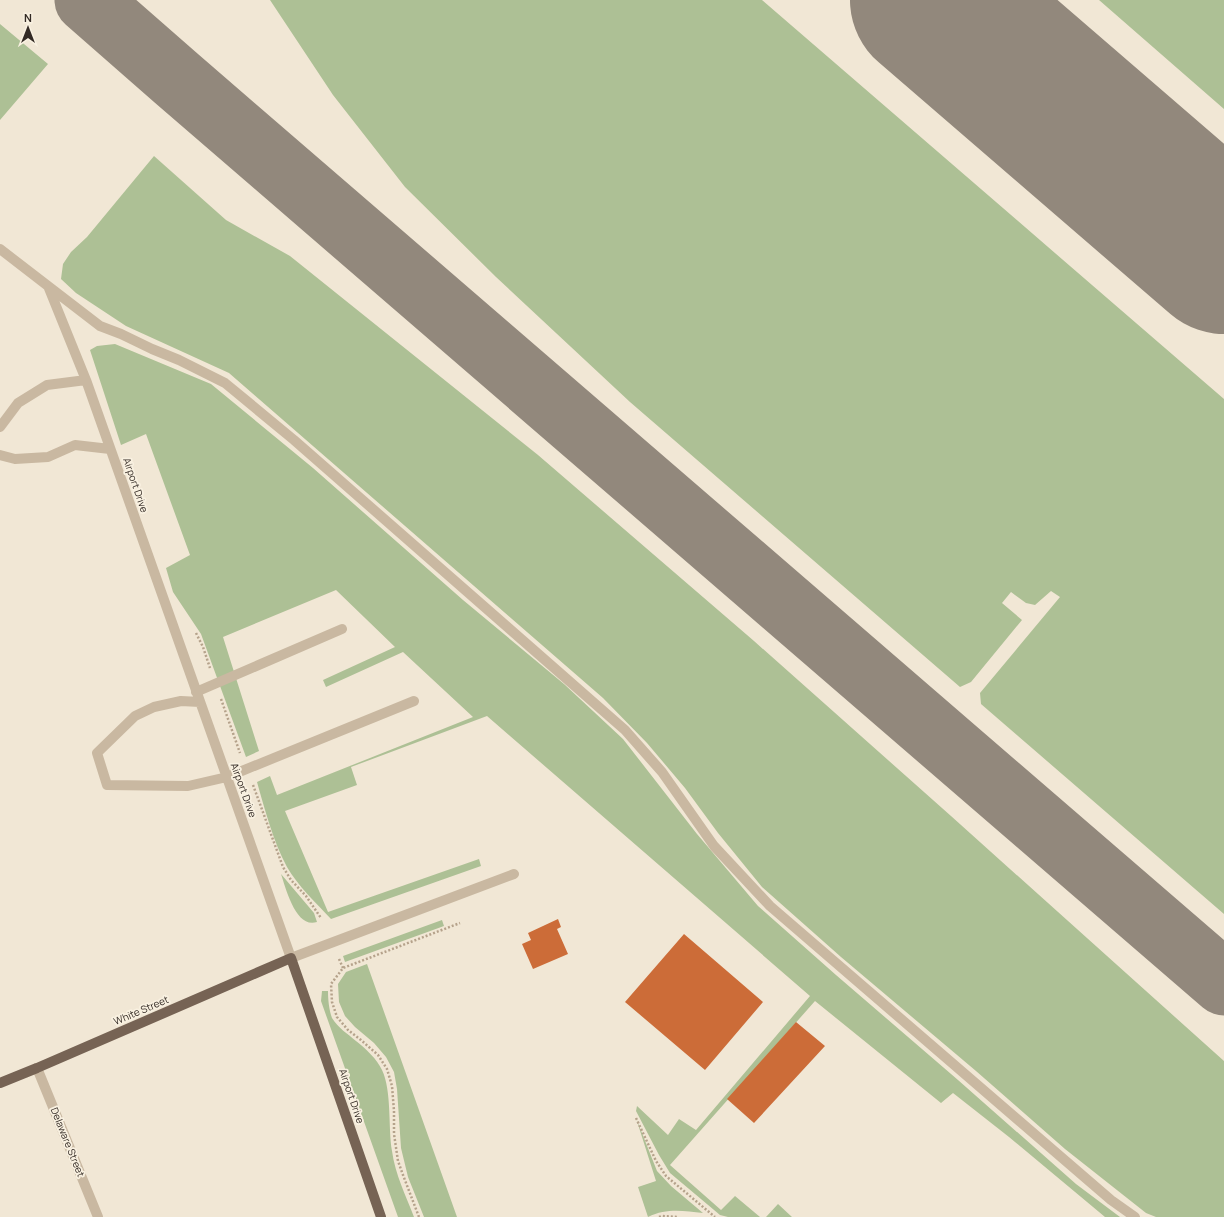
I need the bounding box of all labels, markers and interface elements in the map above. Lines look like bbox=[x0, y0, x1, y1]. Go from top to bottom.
north arrow bbox=[8, 8, 48, 48]
text: N bbox=[24, 10, 32, 25]
street label: Airport Drive bbox=[120, 456, 152, 514]
street label: Airport Drive bbox=[228, 761, 260, 819]
street label: White Street bbox=[111, 992, 171, 1028]
street label: Airport Drive bbox=[336, 1067, 368, 1125]
street label: Delaware Street bbox=[48, 1105, 88, 1179]

